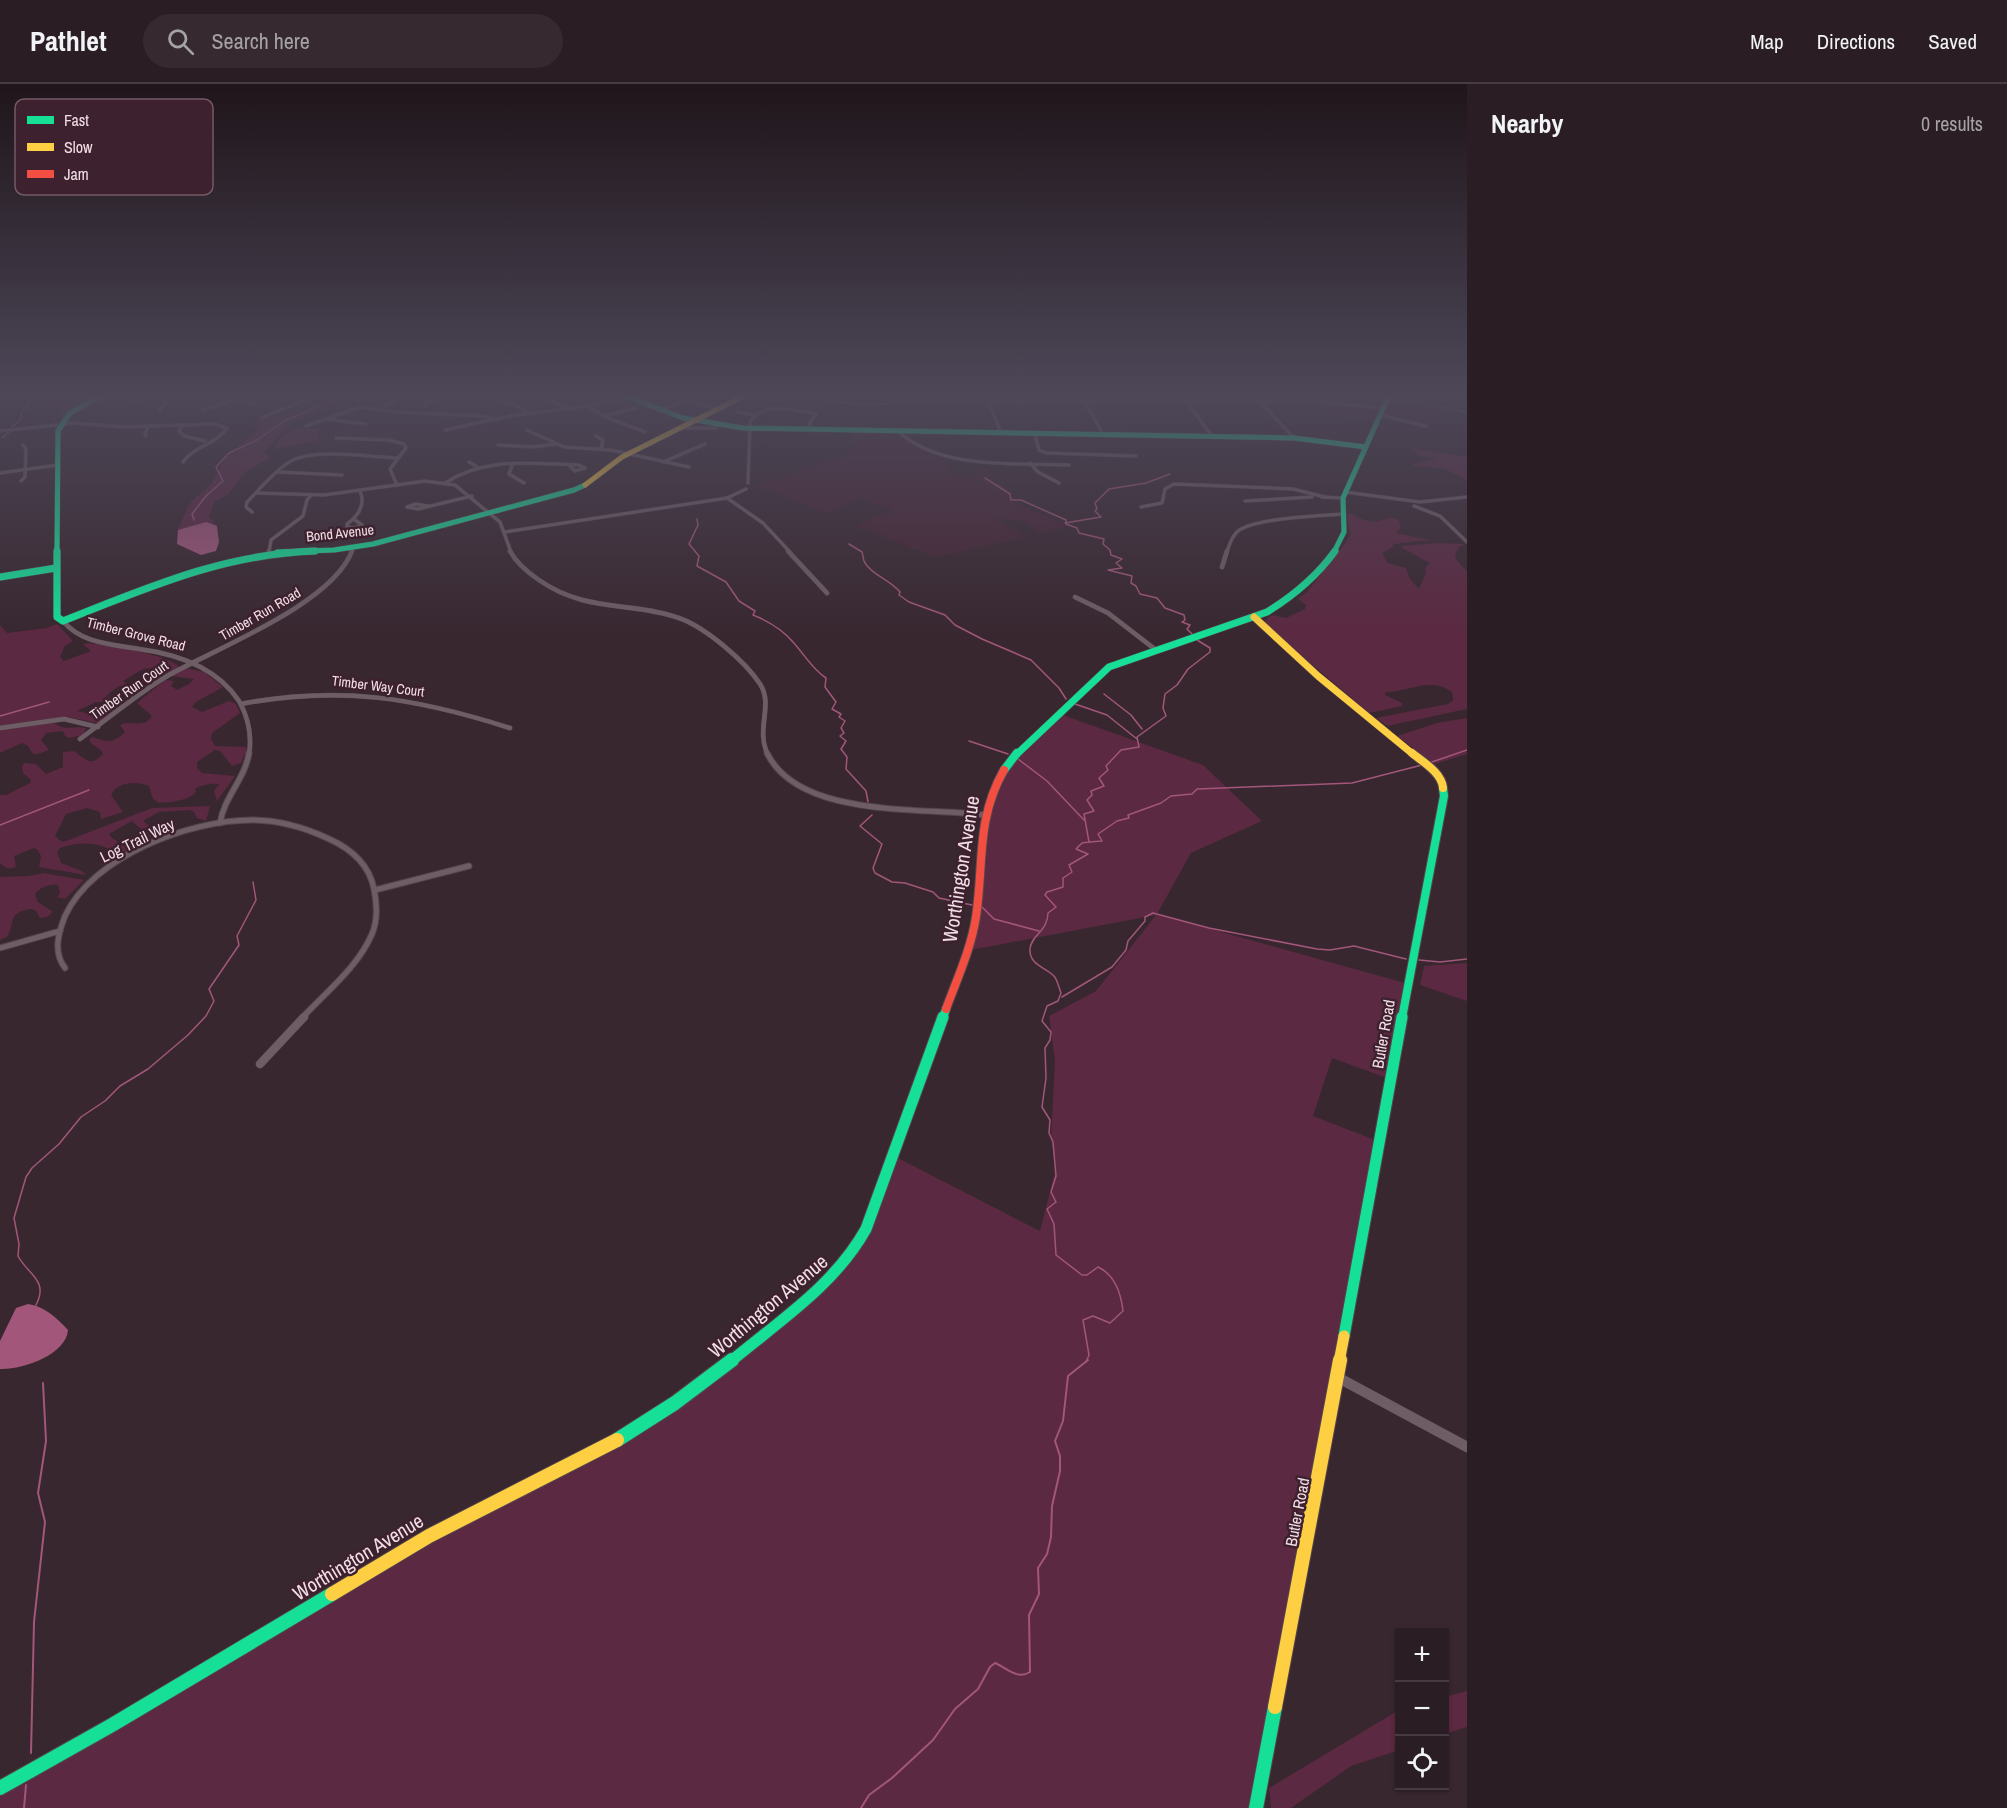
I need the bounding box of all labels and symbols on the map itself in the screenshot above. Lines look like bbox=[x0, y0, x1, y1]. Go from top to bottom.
legend bbox=[15, 99, 213, 195]
text: Fast bbox=[64, 109, 89, 131]
text: Slow bbox=[64, 136, 93, 158]
text: Jam bbox=[64, 163, 89, 185]
street label: Bond Avenue bbox=[305, 520, 375, 546]
street label: Timber Run Road bbox=[216, 583, 304, 645]
street label: Timber Grove Road bbox=[85, 613, 187, 655]
street label: Timber Run Court bbox=[86, 656, 172, 724]
street label: Timber Way Court bbox=[331, 671, 425, 701]
street label: Worthington Avenue bbox=[936, 794, 985, 944]
street label: Log Trail Way bbox=[96, 812, 178, 868]
street label: Butler Road bbox=[1366, 998, 1400, 1070]
street label: Worthington Avenue bbox=[702, 1248, 833, 1364]
street label: Butler Road bbox=[1280, 1476, 1314, 1548]
street label: Worthington Avenue bbox=[287, 1507, 428, 1606]

